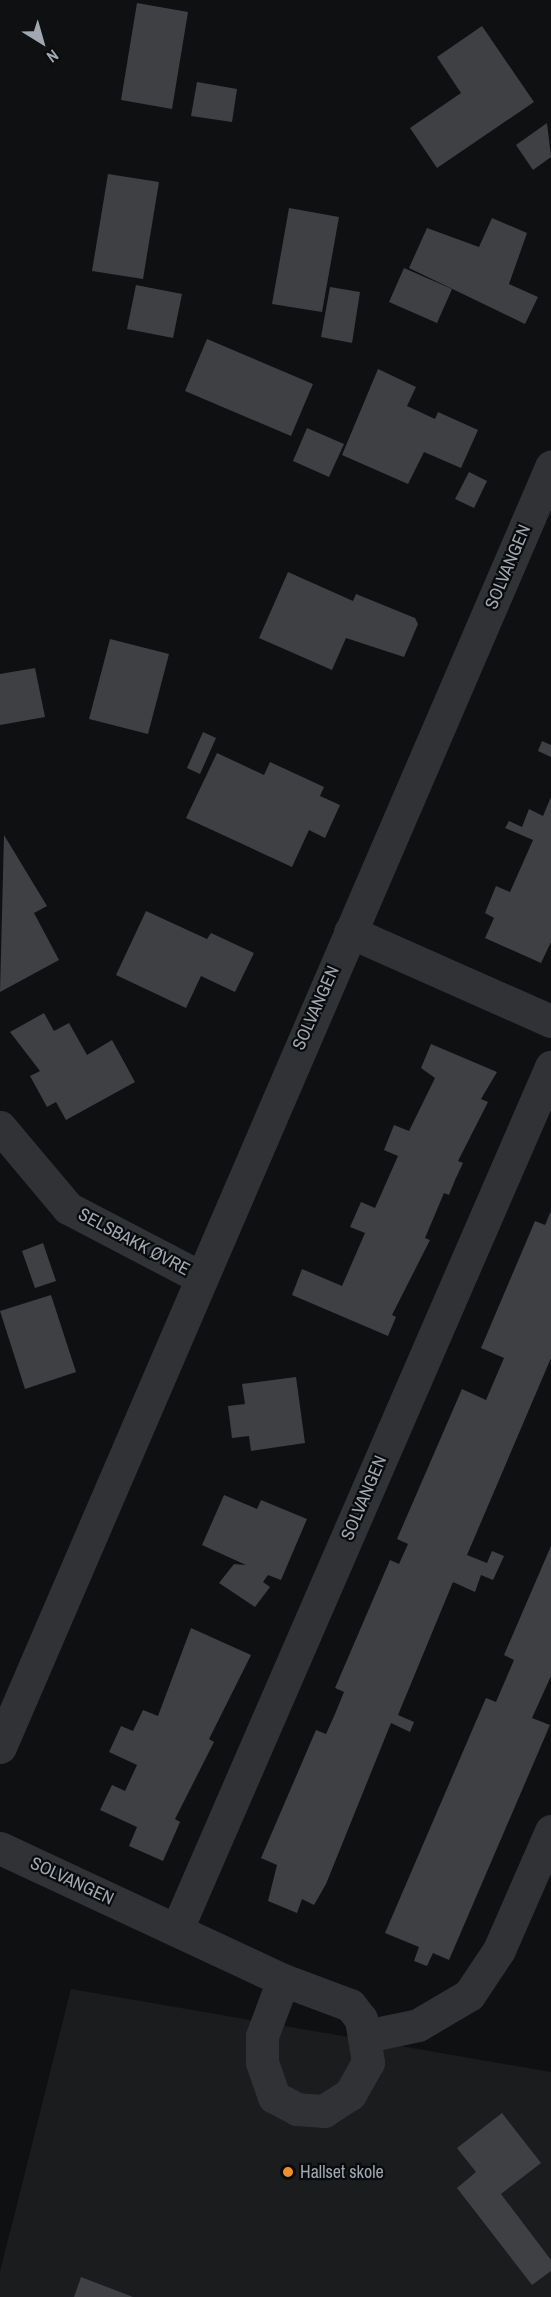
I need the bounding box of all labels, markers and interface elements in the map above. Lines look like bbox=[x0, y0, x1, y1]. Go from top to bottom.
north arrow bbox=[12, 12, 72, 72]
text: N bbox=[42, 45, 63, 68]
street label: SOLVANGEN bbox=[481, 521, 535, 613]
street label: SOLVANGEN bbox=[288, 963, 344, 1053]
street label: SELSBAKK ØVRE bbox=[75, 1204, 193, 1280]
street label: SOLVANGEN bbox=[337, 1452, 391, 1544]
street label: SOLVANGEN bbox=[27, 1852, 117, 1910]
place label: Hallset skole bbox=[300, 2161, 384, 2183]
marker: Hallset skole bbox=[281, 2165, 295, 2179]

